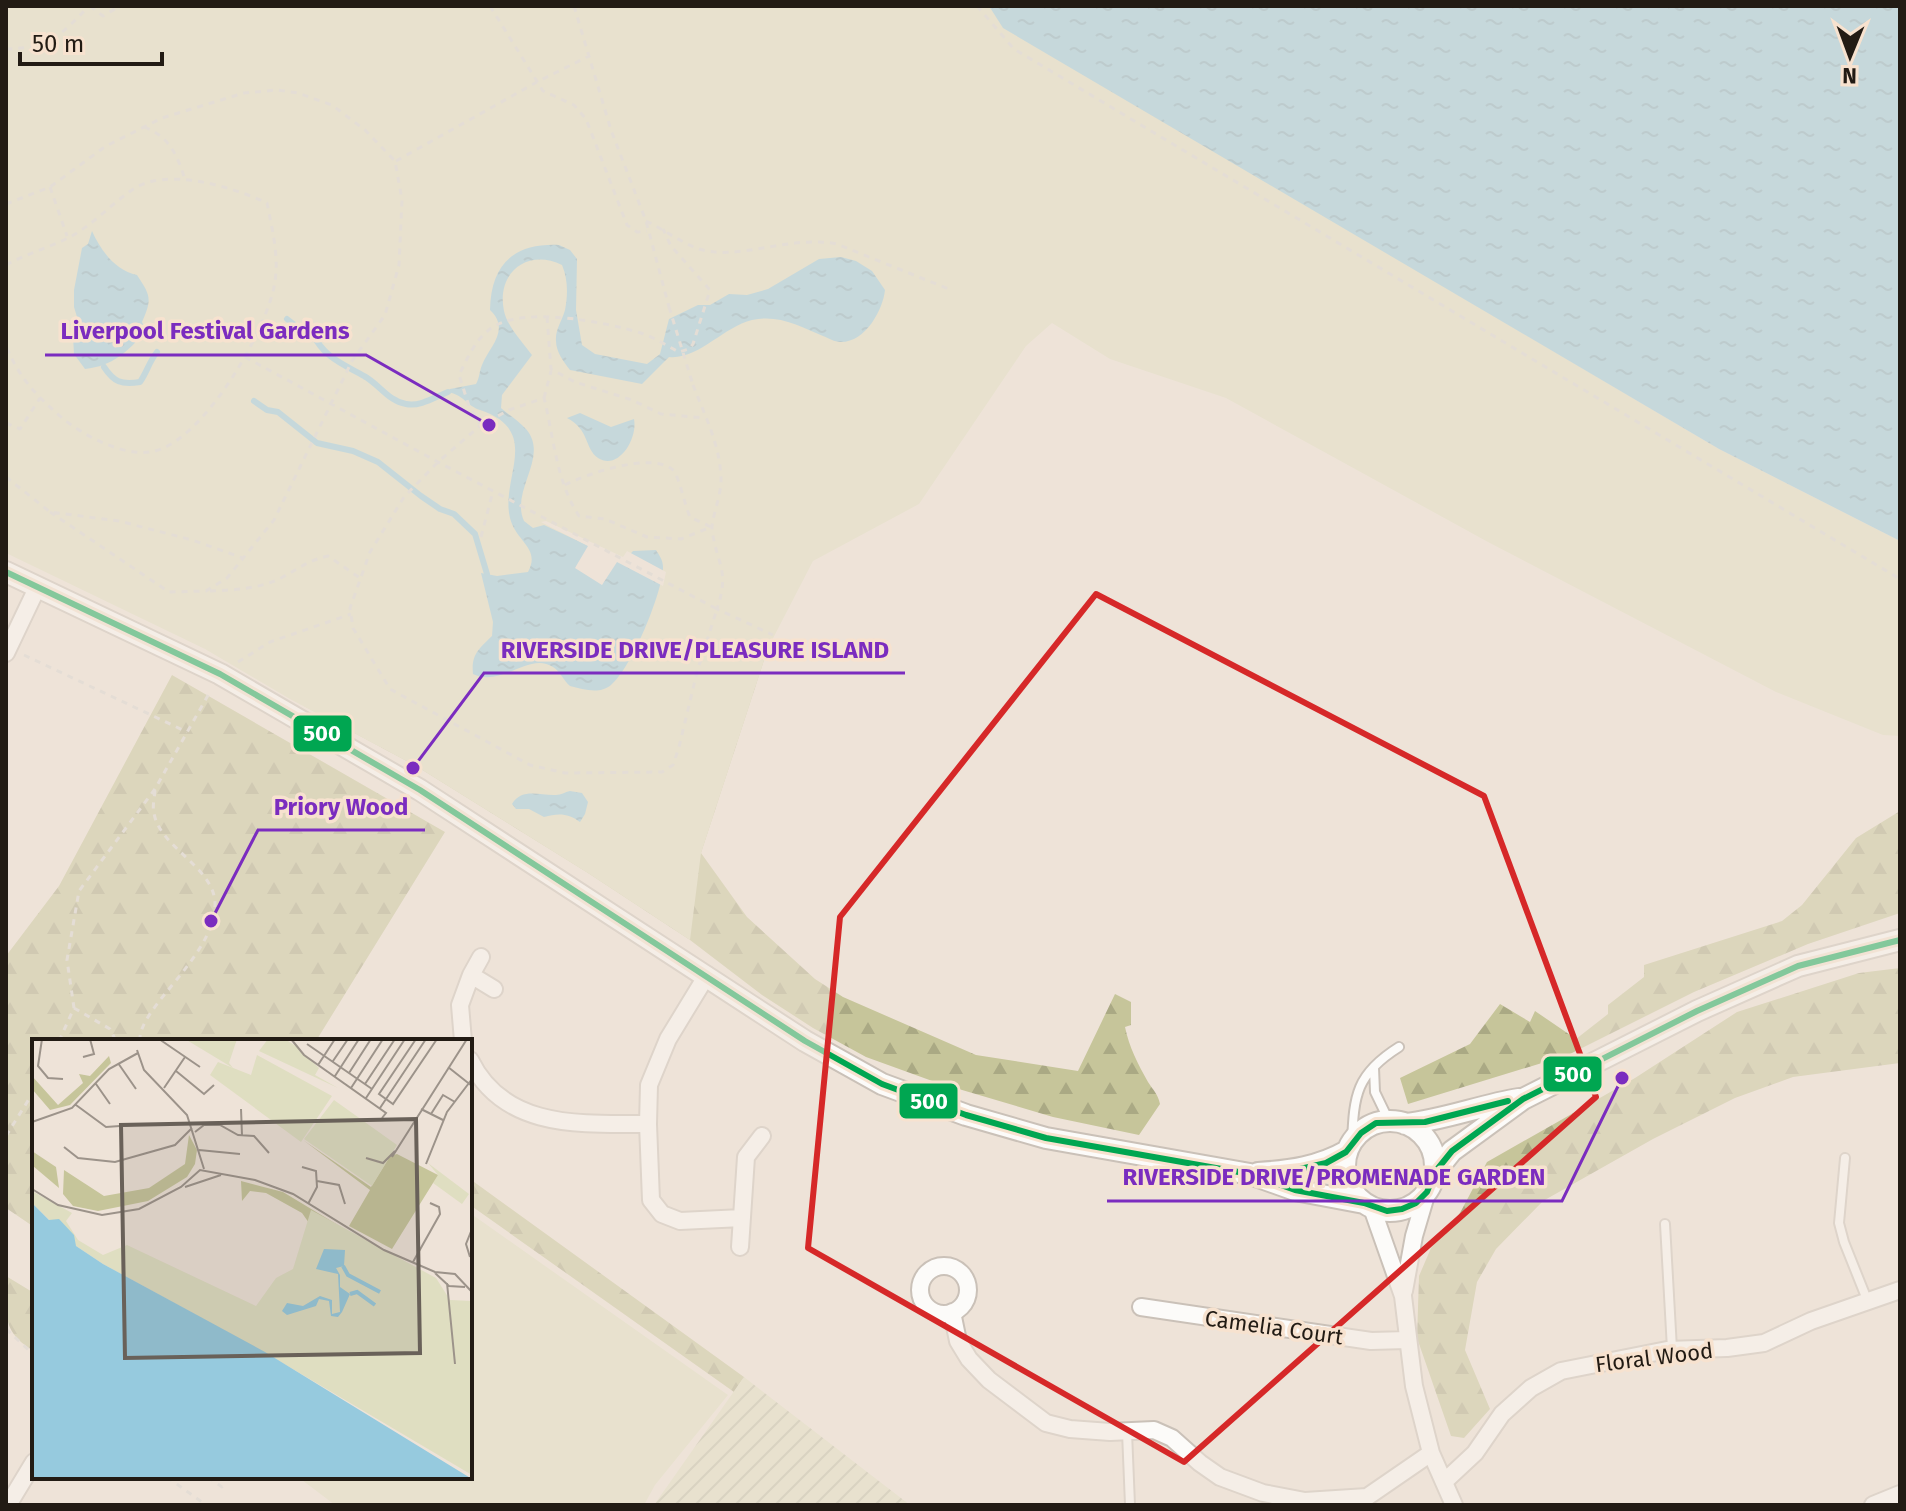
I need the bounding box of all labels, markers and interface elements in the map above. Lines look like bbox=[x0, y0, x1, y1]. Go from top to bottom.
scale bar bbox=[20, 16, 162, 66]
north arrow bbox=[1810, 16, 1890, 96]
text: 50 m bbox=[32, 30, 84, 58]
text: N bbox=[1842, 62, 1857, 89]
callout: Liverpool Festival Gardens bbox=[45, 307, 366, 355]
text: Liverpool Festival Gardens bbox=[60, 317, 350, 345]
callout: RIVERSIDE DRIVE/PLEASURE ISLAND bbox=[484, 625, 905, 673]
text: RIVERSIDE DRIVE/PLEASURE ISLAND bbox=[501, 636, 889, 664]
line badge: 500 bbox=[292, 714, 353, 753]
text: 500 bbox=[303, 720, 341, 747]
callout: Priory Wood bbox=[258, 782, 425, 830]
text: Priory Wood bbox=[274, 793, 408, 821]
inset map bbox=[32, 1039, 472, 1479]
line badge: 500 bbox=[1542, 1055, 1603, 1093]
text: 500 bbox=[1554, 1061, 1592, 1088]
line badge: 500 bbox=[898, 1082, 959, 1120]
text: 500 bbox=[910, 1088, 948, 1115]
callout: RIVERSIDE DRIVE/PROMENADE GARDEN bbox=[1107, 1153, 1562, 1201]
text: RIVERSIDE DRIVE/PROMENADE GARDEN bbox=[1122, 1163, 1546, 1191]
street label: Camelia Court bbox=[1203, 1304, 1345, 1351]
street label: Floral Wood bbox=[1594, 1337, 1714, 1378]

